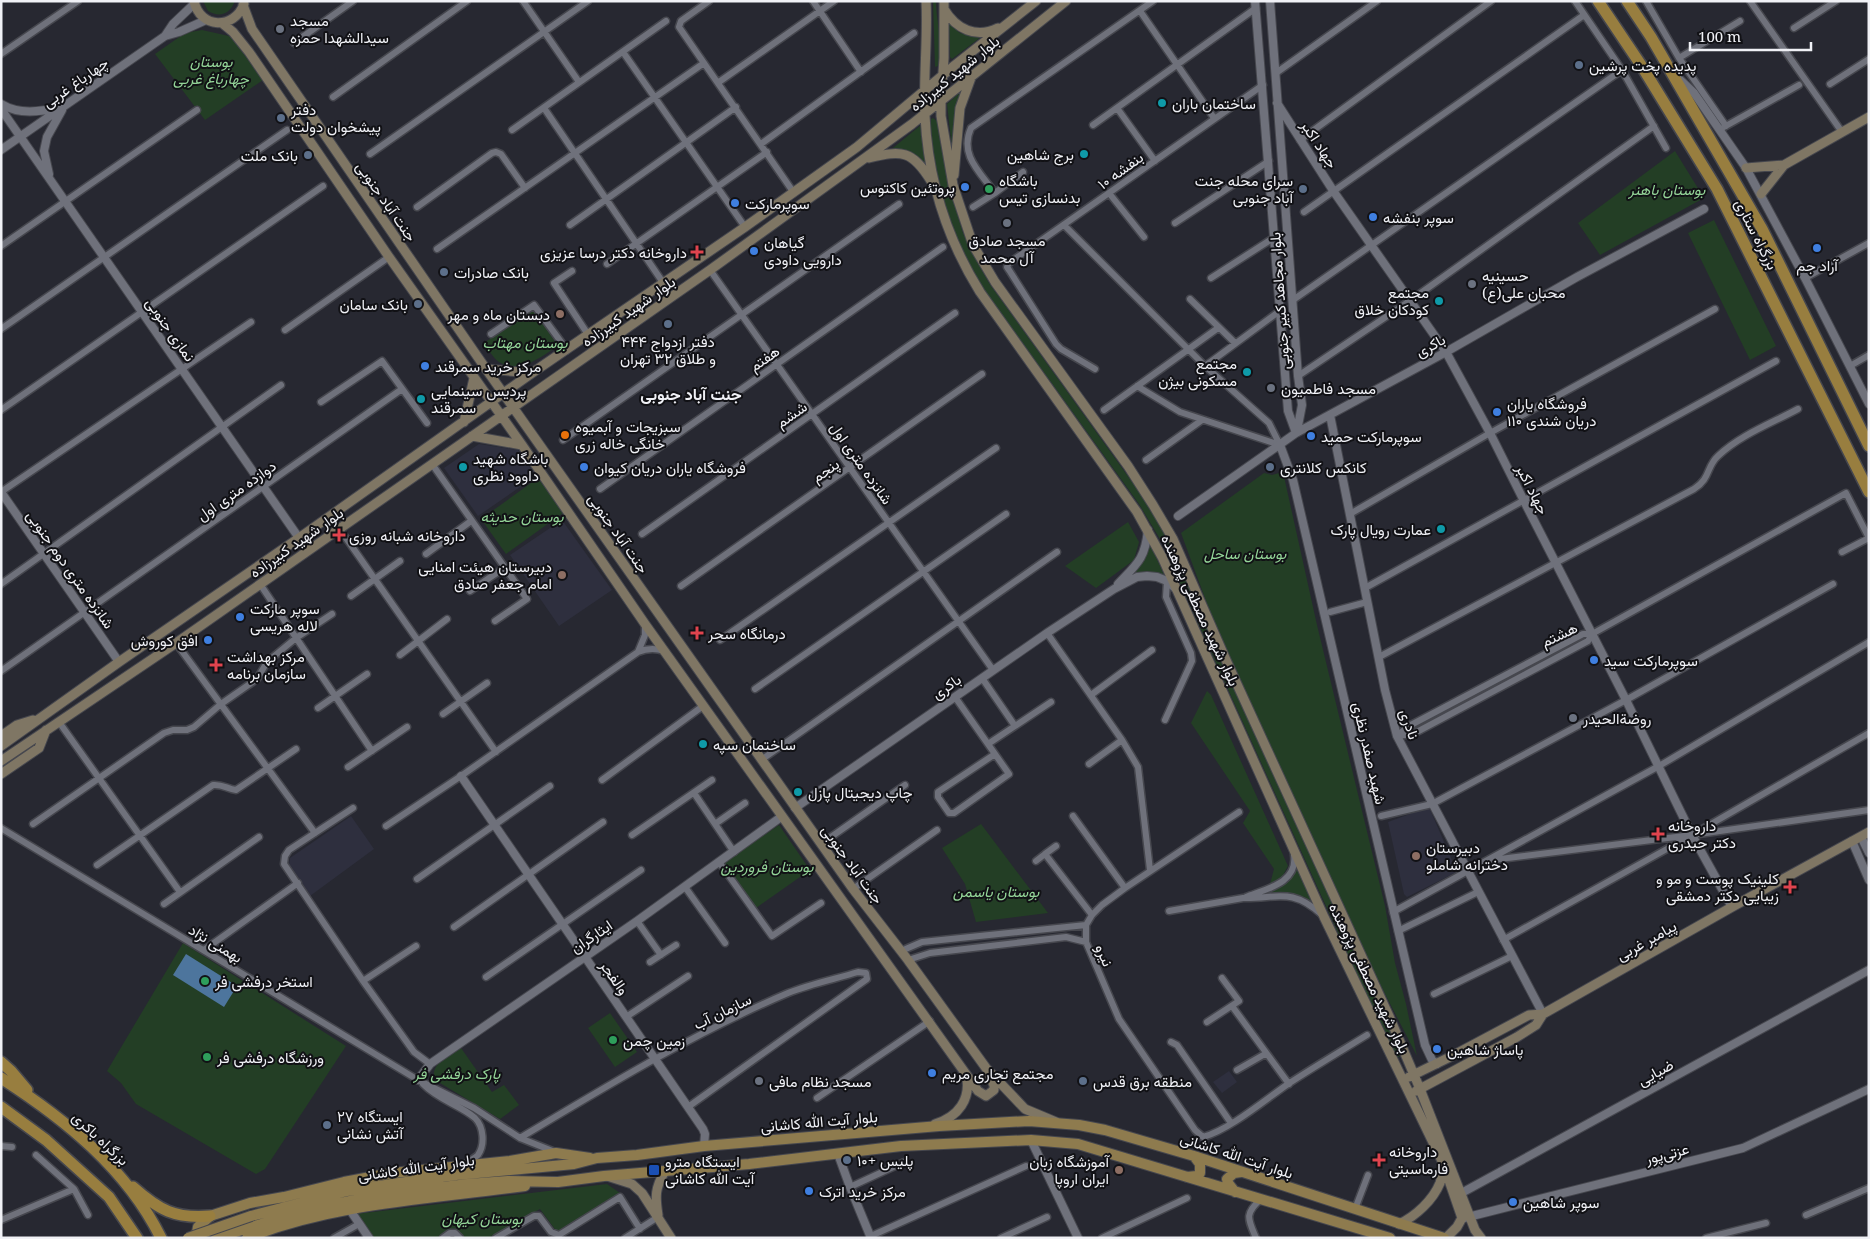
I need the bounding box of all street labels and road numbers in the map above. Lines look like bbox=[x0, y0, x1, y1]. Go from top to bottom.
street label: بلوار شهید کبیرزاده bbox=[905, 31, 1003, 115]
street label: چهارباغ غربی bbox=[38, 52, 113, 114]
street label: جهاد اکبر bbox=[1296, 115, 1343, 172]
street label: بنفشه ۱۰ bbox=[1093, 147, 1147, 193]
street label: جنت آباد جنوبی bbox=[351, 157, 422, 245]
street label: بزرگراه ستاری bbox=[1730, 195, 1783, 273]
street label: بلوار مجاهد کبیر جنوبی bbox=[1264, 232, 1295, 370]
street label: بلوار شهید کبیرزاده bbox=[577, 271, 679, 351]
street label: نمازی جنوبی bbox=[141, 293, 200, 366]
street label: باکری bbox=[1411, 329, 1449, 362]
street label: هفتم bbox=[745, 340, 784, 376]
street label: ششم bbox=[771, 396, 811, 433]
street label: شانزده متری اول bbox=[825, 418, 898, 509]
street label: پنجم bbox=[807, 453, 843, 487]
street label: دوازده متری اول bbox=[192, 455, 280, 526]
street label: جهاد اکبر bbox=[1511, 460, 1554, 517]
street label: جنت آباد جنوبی bbox=[583, 489, 654, 577]
street label: بلوار شهید کبیرزاده bbox=[245, 502, 347, 582]
street label: شانزده متری دوم جنوبی bbox=[22, 506, 120, 633]
street label: بلوار شهید مصطفی پژوهنده bbox=[1156, 531, 1245, 689]
street label: هشتم bbox=[1538, 617, 1581, 652]
street label: باکری bbox=[927, 669, 965, 704]
street label: شهید صفدر نظری bbox=[1348, 700, 1392, 807]
street label: نادری bbox=[1395, 706, 1425, 742]
street label: جنت آباد جنوبی bbox=[817, 820, 888, 908]
street label: بلوار شهید مصطفی پژوهنده bbox=[1324, 899, 1415, 1057]
street label: ایثارگران bbox=[566, 915, 616, 957]
street label: پیامبر غربی bbox=[1612, 915, 1680, 966]
street label: بهمنی نژاد bbox=[185, 919, 247, 968]
street label: نیرو bbox=[1091, 941, 1119, 969]
street label: والفجر bbox=[595, 955, 634, 998]
street label: سازمان آب bbox=[690, 988, 755, 1034]
street label: ضیایی bbox=[1633, 1054, 1677, 1091]
street label: بلوار آیت الله کاشانی bbox=[760, 1106, 878, 1137]
street label: بزرگراه باکری bbox=[68, 1107, 134, 1170]
street label: بلوار آیت الله کاشانی bbox=[1178, 1127, 1296, 1184]
street label: عزتی‌پور bbox=[1642, 1138, 1691, 1169]
street label: بلوار آیت الله کاشانی bbox=[356, 1149, 476, 1186]

